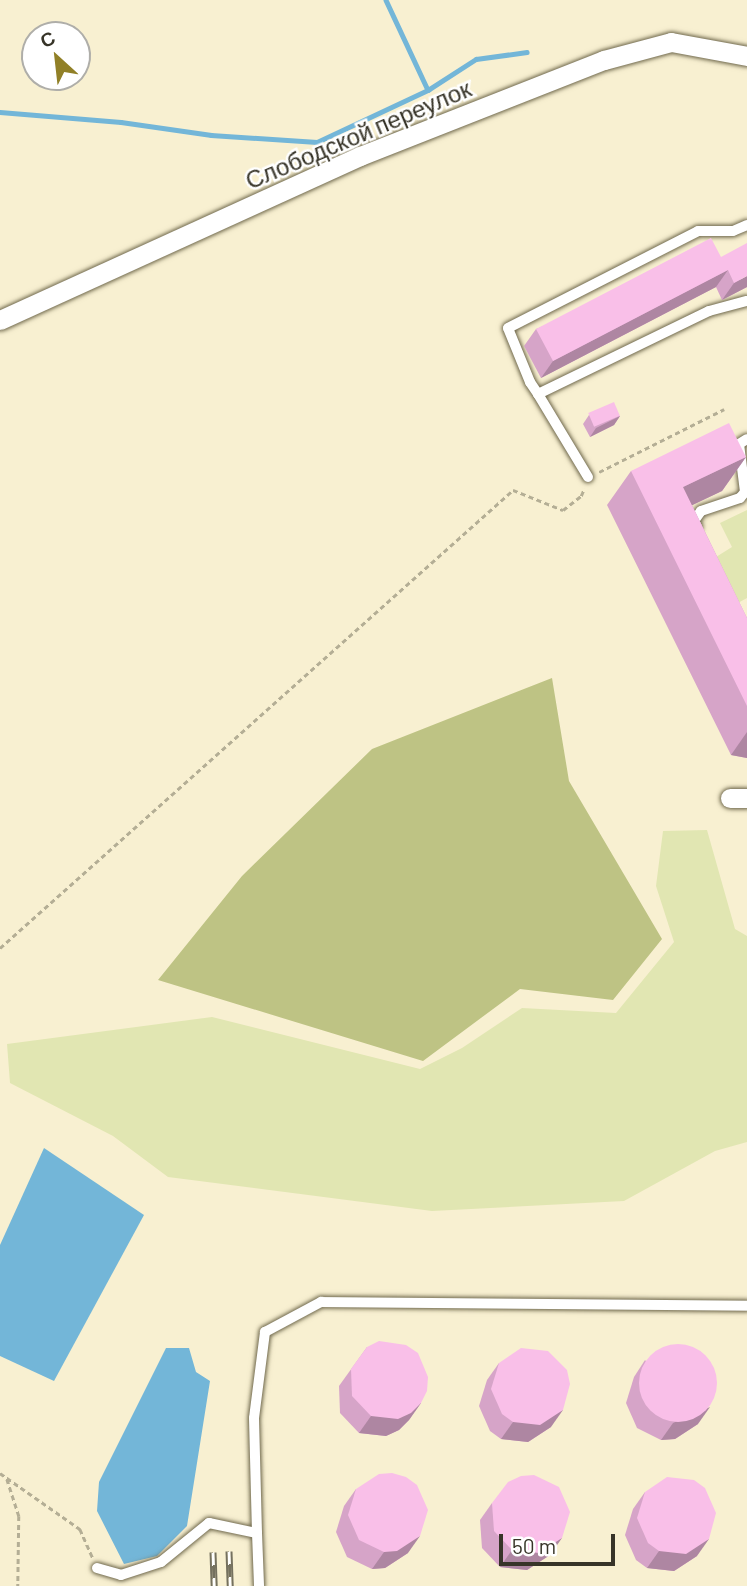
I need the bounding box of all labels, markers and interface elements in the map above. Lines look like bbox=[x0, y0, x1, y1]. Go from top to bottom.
north arrow bbox=[21, 21, 91, 91]
text: С bbox=[36, 25, 58, 52]
street label: Слободской переулок bbox=[241, 73, 475, 195]
scale bar bbox=[502, 1520, 618, 1564]
text: 50 m bbox=[512, 1533, 556, 1558]

